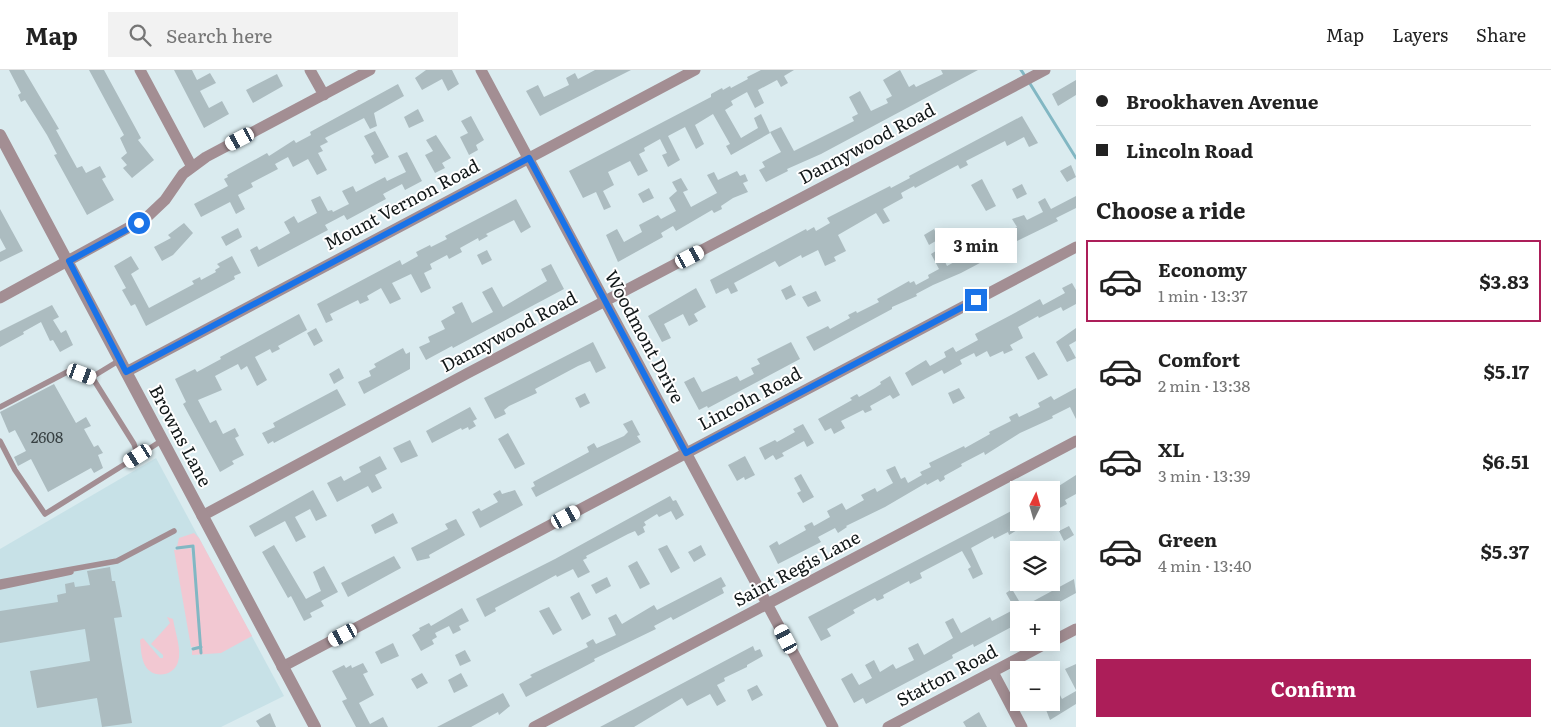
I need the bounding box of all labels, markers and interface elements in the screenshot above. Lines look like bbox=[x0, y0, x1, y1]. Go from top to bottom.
search box bbox=[108, 12, 458, 57]
text: Map bbox=[25, 17, 78, 52]
icon: search bbox=[126, 21, 154, 49]
text: Search here bbox=[166, 21, 272, 49]
text: Map bbox=[1326, 21, 1364, 48]
text: Layers bbox=[1392, 21, 1448, 48]
text: Share bbox=[1476, 21, 1526, 48]
text: Brookhaven Avenue bbox=[1126, 87, 1319, 115]
street label: Dannywood Road bbox=[793, 95, 939, 190]
car bbox=[223, 125, 256, 153]
text: Lincoln Road bbox=[1126, 136, 1253, 164]
street label: Mount Vernon Road bbox=[319, 151, 484, 256]
text: Choose a ride bbox=[1096, 193, 1245, 226]
route start bbox=[128, 212, 150, 234]
callout: 3 min bbox=[935, 228, 1017, 262]
text: 3 min bbox=[953, 233, 999, 257]
car bbox=[673, 243, 706, 271]
text: Economy bbox=[1158, 255, 1247, 283]
icon: car bbox=[1098, 259, 1143, 304]
street label: Woodmont Drive bbox=[599, 265, 692, 408]
text: $3.83 bbox=[1479, 267, 1529, 295]
street label: Dannywood Road bbox=[435, 283, 581, 378]
text: 1 min · 13:37 bbox=[1158, 283, 1248, 307]
route end bbox=[965, 289, 987, 311]
text: Comfort bbox=[1158, 345, 1240, 373]
icon: car bbox=[1098, 349, 1143, 394]
text: $5.17 bbox=[1483, 357, 1529, 385]
street label: Lincoln Road bbox=[693, 359, 806, 436]
car bbox=[65, 362, 98, 386]
text: 2 min · 13:38 bbox=[1158, 373, 1250, 397]
street label: Browns Lane bbox=[143, 380, 219, 491]
house number: 2608 bbox=[31, 425, 63, 448]
text: XL bbox=[1158, 435, 1185, 463]
icon: car bbox=[1098, 439, 1143, 484]
car bbox=[121, 442, 154, 470]
text: $6.51 bbox=[1482, 447, 1529, 475]
text: 3 min · 13:39 bbox=[1158, 463, 1250, 487]
north arrow bbox=[1010, 481, 1060, 531]
map controls bbox=[1010, 481, 1060, 711]
car bbox=[549, 503, 582, 531]
street label: Saint Regis Lane bbox=[728, 523, 865, 613]
text: Green bbox=[1158, 525, 1217, 553]
icon: car bbox=[1098, 529, 1143, 574]
text: $5.37 bbox=[1481, 537, 1529, 565]
button: layers bbox=[1010, 541, 1060, 591]
text: 4 min · 13:40 bbox=[1158, 553, 1251, 577]
button: + bbox=[1010, 601, 1060, 651]
car bbox=[326, 621, 359, 649]
car bbox=[772, 622, 799, 656]
street label: Statton Road bbox=[891, 637, 1002, 713]
button: Confirm bbox=[1096, 659, 1531, 717]
button: − bbox=[1010, 661, 1060, 711]

